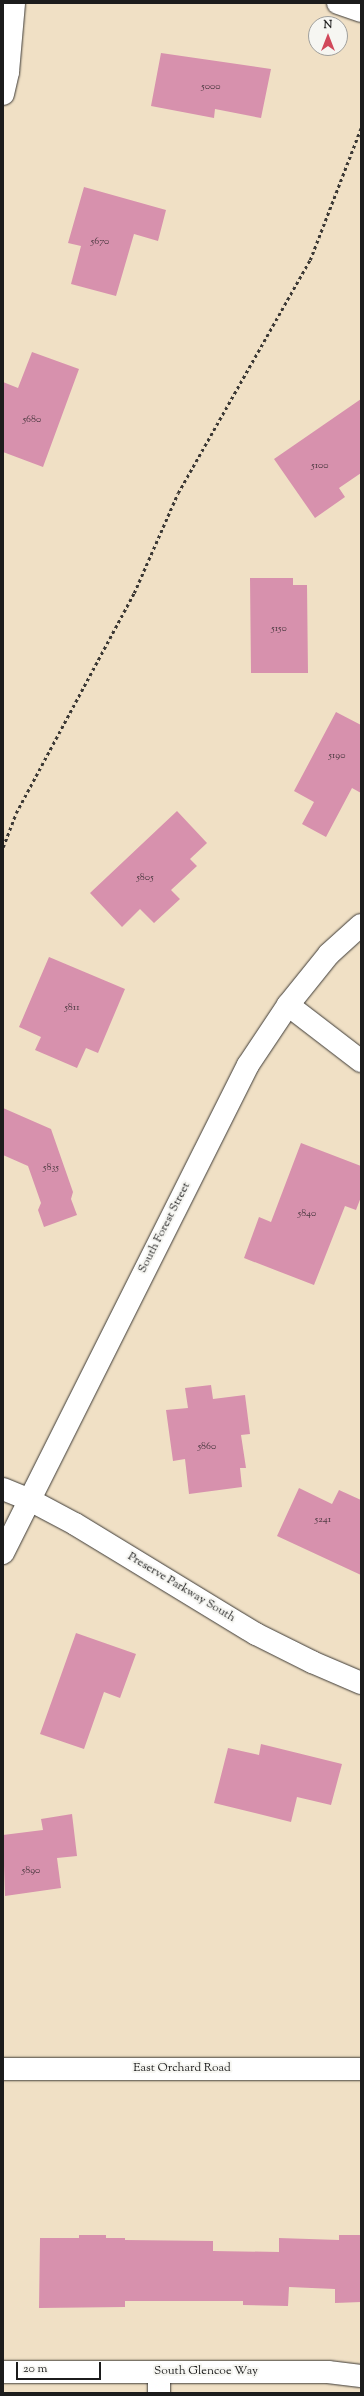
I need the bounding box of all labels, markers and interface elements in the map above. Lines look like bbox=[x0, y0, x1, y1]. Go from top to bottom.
north arrow bbox=[308, 16, 348, 56]
text: N bbox=[324, 17, 332, 33]
house number: 5000 bbox=[201, 81, 221, 93]
house number: 5670 bbox=[91, 236, 109, 248]
house number: 5680 bbox=[23, 414, 41, 426]
house number: 5100 bbox=[311, 460, 329, 472]
house number: 5150 bbox=[271, 623, 287, 635]
house number: 5190 bbox=[329, 750, 345, 762]
house number: 5805 bbox=[136, 872, 154, 884]
house number: 5811 bbox=[64, 1002, 80, 1014]
house number: 5835 bbox=[43, 1162, 59, 1174]
street label: South Forest Street bbox=[136, 1180, 194, 1276]
house number: 5840 bbox=[298, 1208, 316, 1220]
house number: 5860 bbox=[198, 1441, 216, 1453]
house number: 5241 bbox=[315, 1514, 331, 1526]
street label: Preserve Parkway South bbox=[125, 1550, 237, 1626]
house number: 5890 bbox=[22, 1865, 40, 1877]
street label: East Orchard Road bbox=[133, 2062, 231, 2076]
scale bar bbox=[18, 2354, 103, 2380]
text: 20 m bbox=[23, 2360, 47, 2378]
street label: South Glencoe Way bbox=[154, 2365, 258, 2379]

